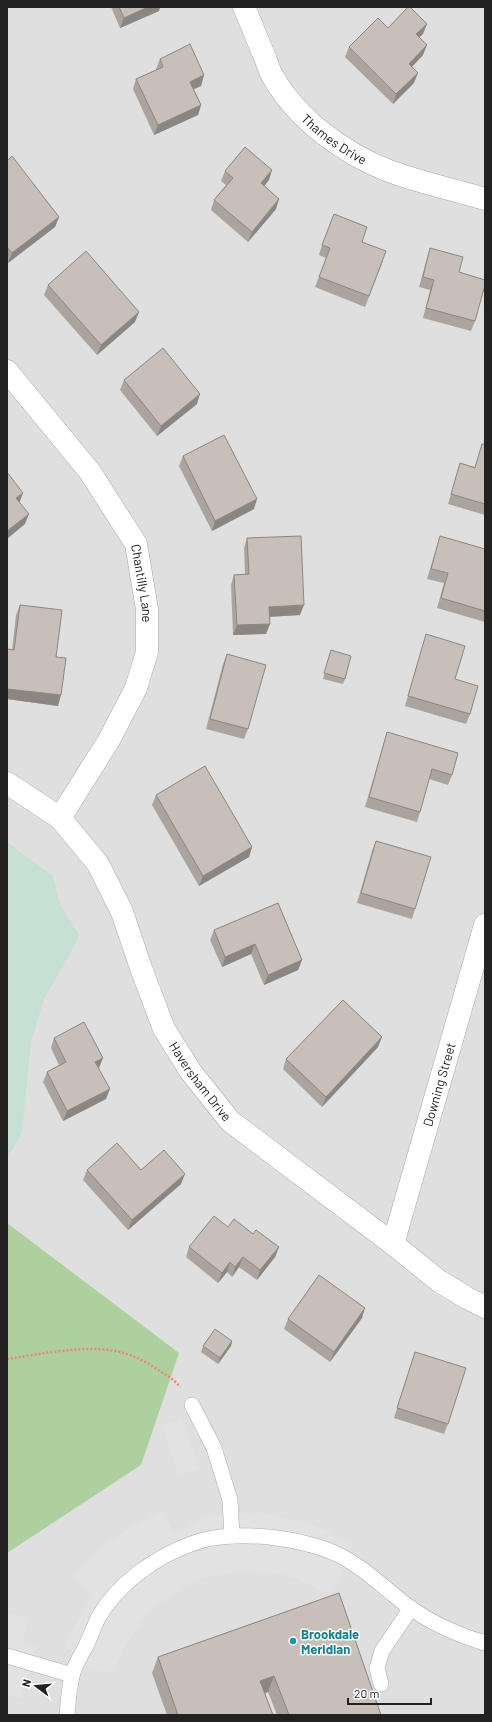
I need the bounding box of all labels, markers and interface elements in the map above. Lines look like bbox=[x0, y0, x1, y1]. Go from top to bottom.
street label: Thames Drive bbox=[298, 110, 369, 168]
street label: Chantilly Lane bbox=[128, 543, 155, 623]
street label: Haversham Drive bbox=[166, 1039, 235, 1124]
street label: Downing Street bbox=[419, 1041, 459, 1128]
place label: Brookdale Meridian bbox=[301, 1626, 359, 1657]
marker: Brookdale Meridian bbox=[288, 1636, 298, 1646]
north arrow bbox=[16, 1666, 56, 1706]
text: N bbox=[19, 1678, 33, 1688]
scale bar bbox=[348, 1680, 431, 1706]
text: 20 m bbox=[354, 1686, 380, 1700]

